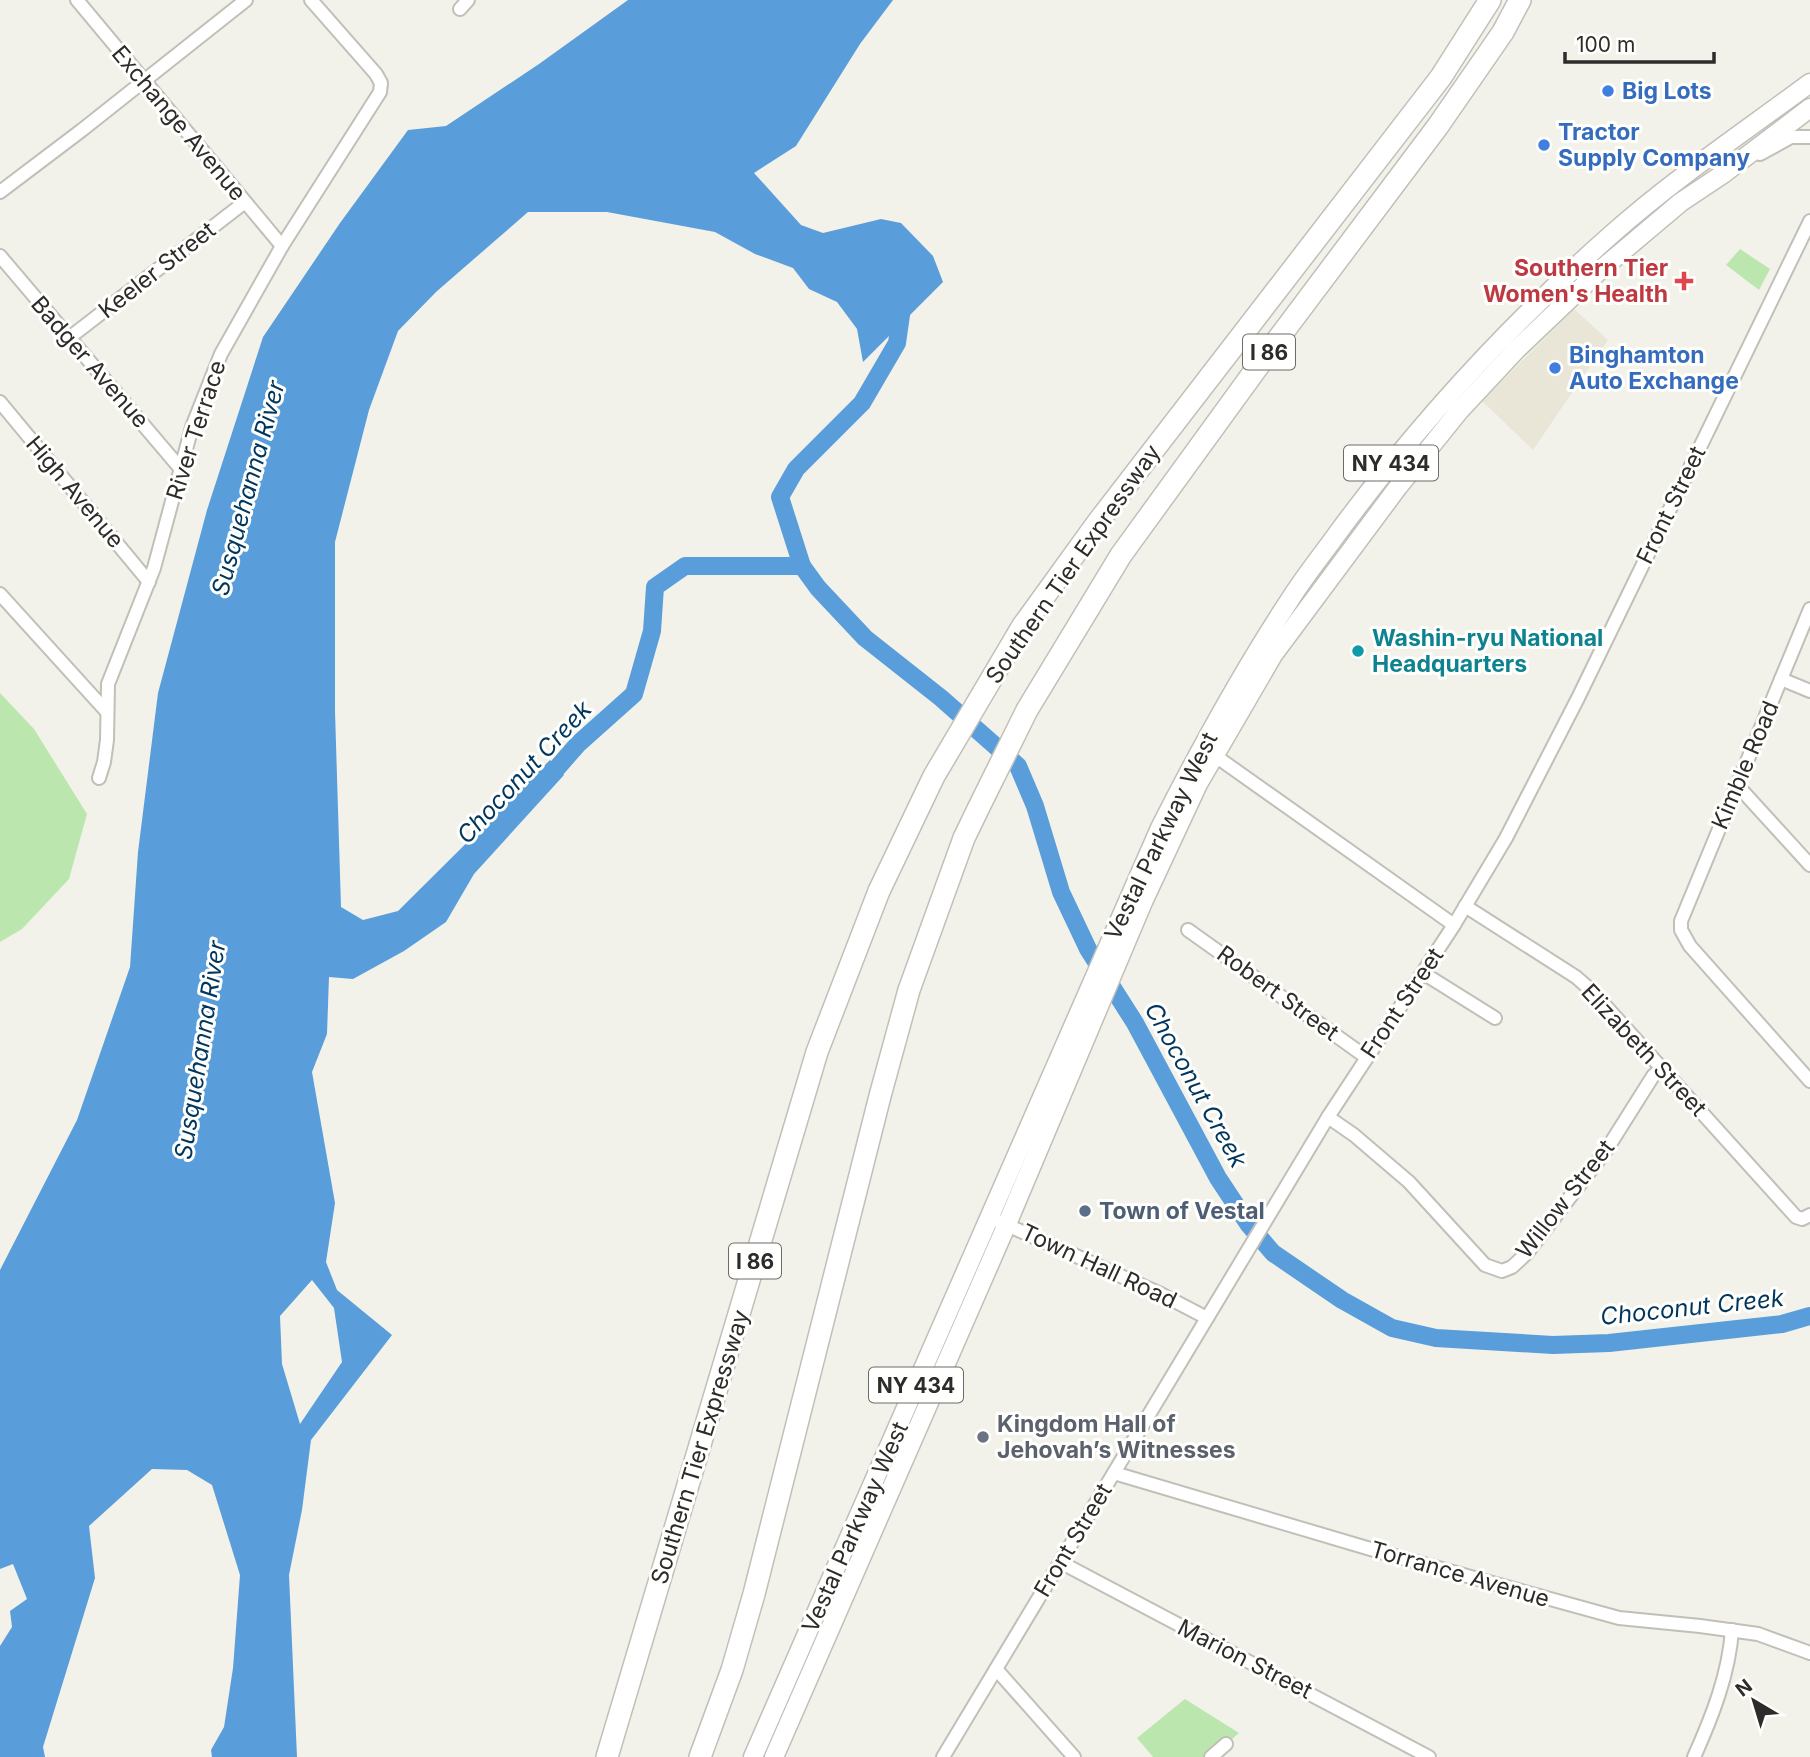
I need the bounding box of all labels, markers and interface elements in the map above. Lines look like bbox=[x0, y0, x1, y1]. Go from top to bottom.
scale bar bbox=[1565, 21, 1714, 65]
text: 100 m bbox=[1576, 32, 1635, 57]
street label: Exchange Avenue bbox=[106, 40, 252, 206]
place label: Big Lots bbox=[1622, 77, 1712, 105]
marker: Big Lots bbox=[1600, 83, 1616, 99]
place label: Tractor Supply Company bbox=[1558, 118, 1750, 172]
marker: Tractor Supply Company bbox=[1536, 137, 1552, 153]
street label: Keeler Street bbox=[93, 215, 221, 324]
place label: Southern Tier Women's Health bbox=[1483, 254, 1668, 308]
marker: Southern Tier Women's Health bbox=[1674, 271, 1694, 291]
street label: Badger Avenue bbox=[25, 290, 155, 434]
road number: I 86 bbox=[1243, 334, 1295, 370]
place label: Binghamton Auto Exchange bbox=[1569, 341, 1739, 395]
street label: River Terrace bbox=[160, 357, 232, 503]
marker: Binghamton Auto Exchange bbox=[1547, 360, 1563, 376]
water label: Susquehanna River bbox=[205, 377, 291, 598]
street label: High Avenue bbox=[20, 430, 130, 554]
street label: Southern Tier Expressway bbox=[980, 439, 1166, 689]
street label: Front Street bbox=[1630, 441, 1712, 568]
road number: NY 434 bbox=[1344, 446, 1438, 480]
place label: Washin-ryu National Headquarters bbox=[1372, 624, 1603, 678]
marker: Washin-ryu National Headquarters bbox=[1350, 643, 1366, 659]
water label: Choconut Creek bbox=[451, 694, 598, 849]
street label: Kimble Road bbox=[1705, 697, 1785, 833]
street label: Vestal Parkway West bbox=[1099, 727, 1224, 944]
water label: Susquehanna River bbox=[168, 938, 232, 1161]
street label: Robert Street bbox=[1212, 939, 1345, 1047]
street label: Front Street bbox=[1355, 942, 1450, 1064]
street label: Elizabeth Street bbox=[1576, 978, 1713, 1122]
water label: Choconut Creek bbox=[1139, 997, 1254, 1173]
street label: Willow Street bbox=[1510, 1134, 1620, 1264]
place label: Town of Vestal bbox=[1099, 1197, 1265, 1225]
marker: Town of Vestal bbox=[1077, 1203, 1093, 1219]
street label: Town Hall Road bbox=[1017, 1218, 1181, 1314]
road number: I 86 bbox=[729, 1244, 781, 1278]
water label: Choconut Creek bbox=[1599, 1283, 1786, 1331]
street label: Southern Tier Expressway bbox=[645, 1306, 755, 1588]
road number: NY 434 bbox=[869, 1368, 963, 1402]
place label: Kingdom Hall of Jehovah’s Witnesses bbox=[997, 1410, 1236, 1464]
street label: Vestal Parkway West bbox=[796, 1417, 914, 1637]
marker: Kingdom Hall of Jehovah’s Witnesses bbox=[975, 1429, 991, 1445]
street label: Front Street bbox=[1028, 1478, 1118, 1602]
street label: Torrance Avenue bbox=[1367, 1535, 1553, 1613]
street label: Marion Street bbox=[1173, 1613, 1317, 1705]
north arrow bbox=[1719, 1666, 1789, 1736]
text: N bbox=[1731, 1674, 1757, 1702]

